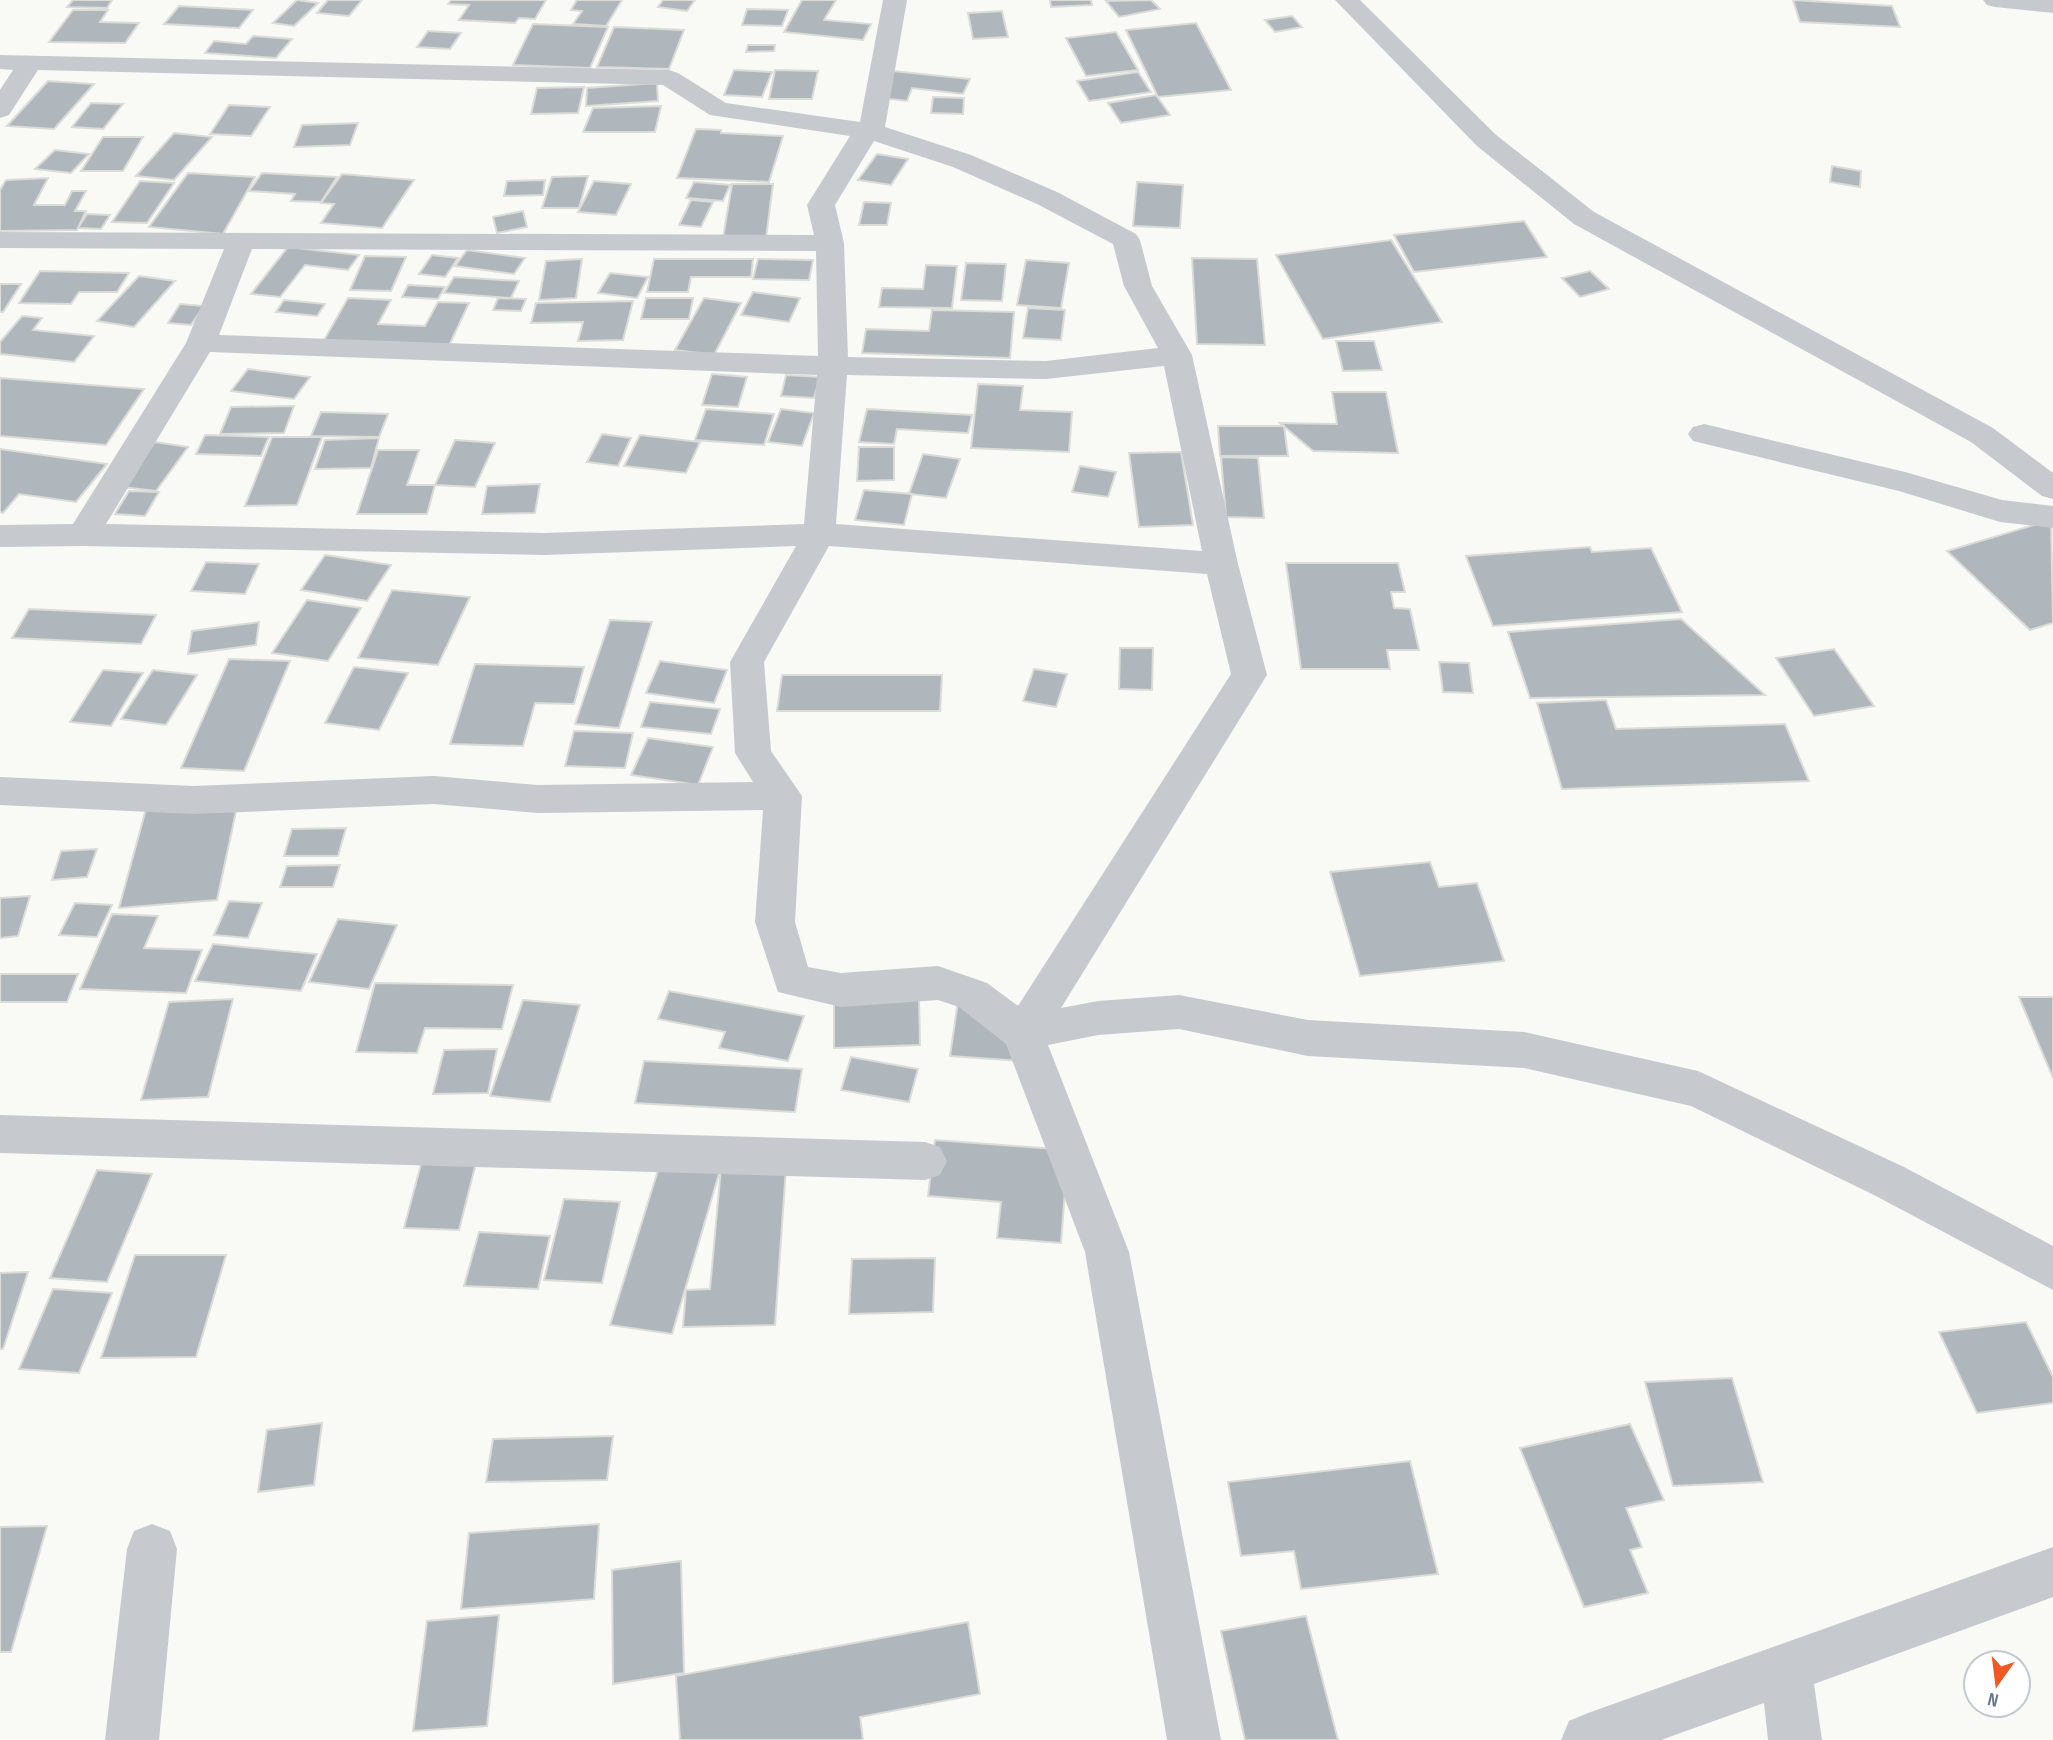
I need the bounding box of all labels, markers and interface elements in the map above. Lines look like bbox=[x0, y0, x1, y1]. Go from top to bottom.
north arrow bbox=[1962, 1649, 2032, 1719]
text: N bbox=[1986, 1687, 2001, 1711]

